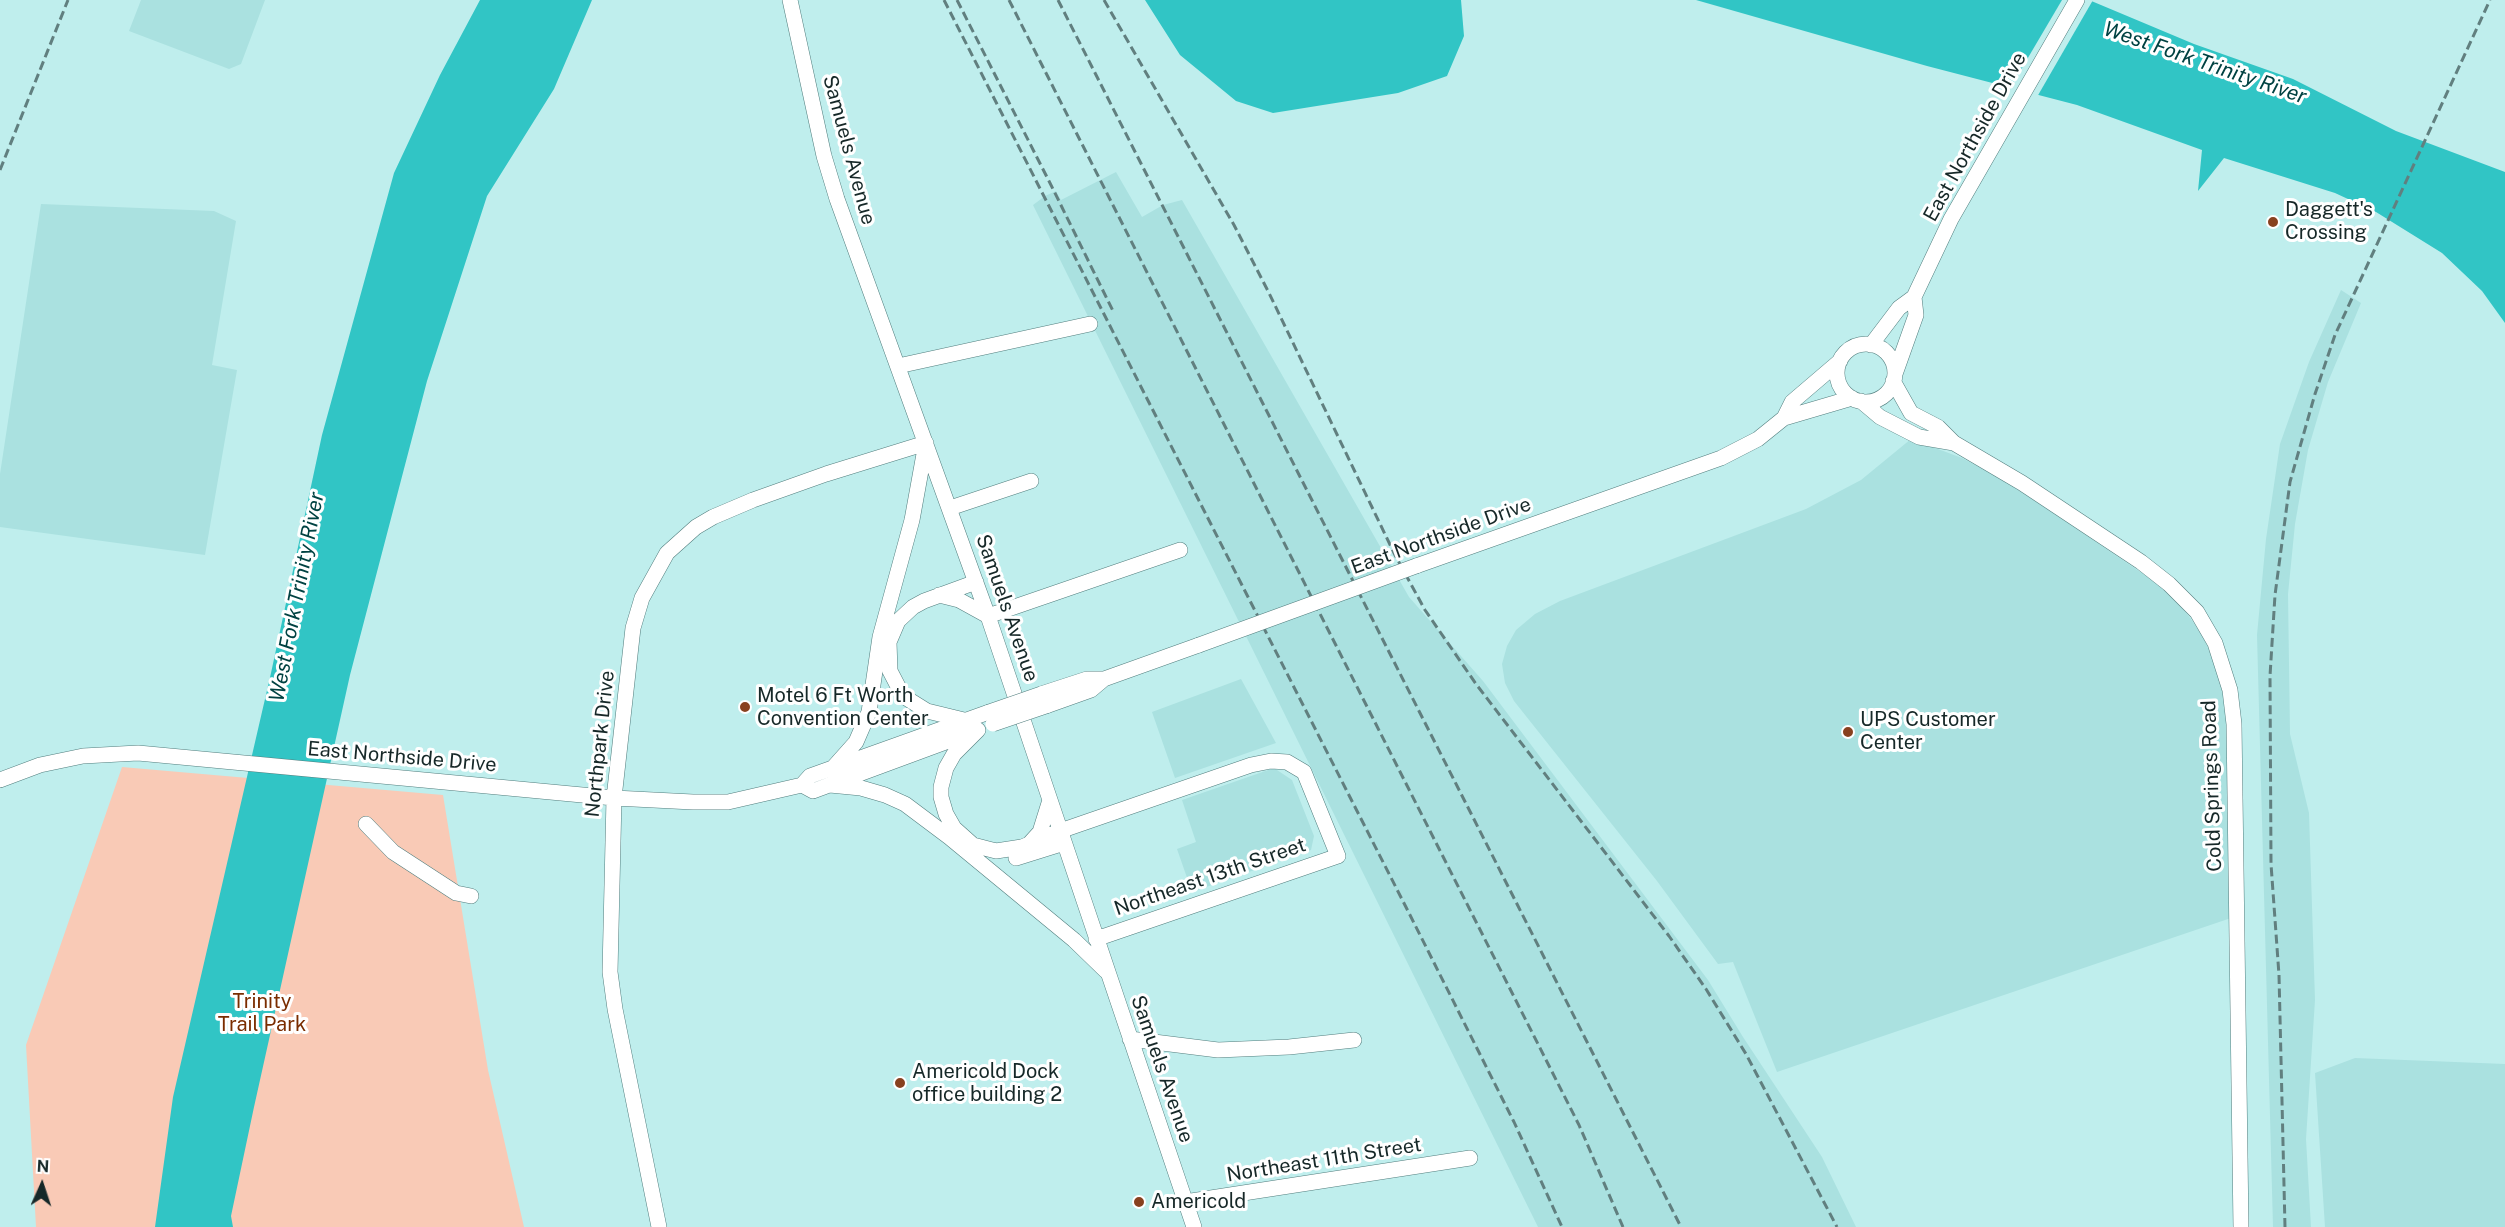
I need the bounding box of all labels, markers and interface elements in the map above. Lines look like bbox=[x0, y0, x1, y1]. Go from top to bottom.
water label: West Fork Trinity River bbox=[2100, 16, 2310, 110]
street label: East Northside Drive bbox=[1918, 48, 2032, 226]
street label: Samuels Avenue bbox=[817, 72, 881, 228]
place label: Daggett's Crossing bbox=[2285, 198, 2373, 245]
marker: Daggett's Crossing bbox=[2266, 215, 2280, 229]
water label: West Fork Trinity River bbox=[264, 490, 330, 704]
street label: East Northside Drive bbox=[1348, 492, 1534, 580]
street label: Samuels Avenue bbox=[971, 531, 1043, 685]
street label: Northpark Drive bbox=[580, 669, 620, 819]
place label: Motel 6 Ft Worth Convention Center bbox=[757, 684, 929, 731]
marker: Motel 6 Ft Worth Convention Center bbox=[738, 700, 752, 714]
street label: Cold Springs Road bbox=[2197, 700, 2227, 872]
place label: UPS Customer Center bbox=[1860, 708, 1996, 755]
marker: UPS Customer Center bbox=[1841, 725, 1855, 739]
street label: East Northside Drive bbox=[306, 737, 498, 777]
street label: Northeast 13th Street bbox=[1111, 833, 1309, 921]
park label: Trinity Trail Park bbox=[218, 990, 306, 1037]
street label: Samuels Avenue bbox=[1126, 992, 1198, 1146]
place label: Americold Dock office building 2 bbox=[912, 1060, 1062, 1107]
marker: Americold Dock office building 2 bbox=[893, 1076, 907, 1090]
street label: Northeast 11th Street bbox=[1225, 1133, 1423, 1187]
north arrow bbox=[12, 1155, 72, 1215]
text: N bbox=[36, 1157, 50, 1176]
place label: Americold bbox=[1151, 1190, 1246, 1214]
marker: Americold bbox=[1132, 1195, 1146, 1209]

